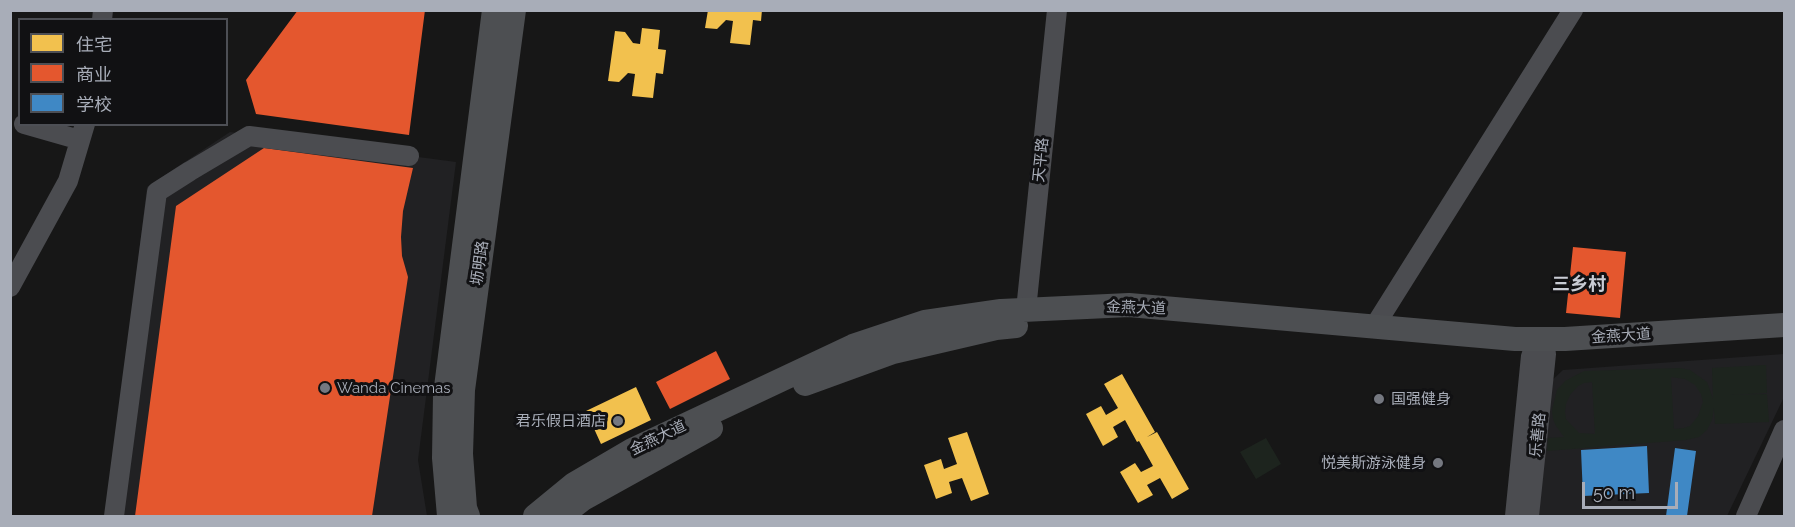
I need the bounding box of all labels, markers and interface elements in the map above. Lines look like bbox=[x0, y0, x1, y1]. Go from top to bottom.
legend bbox=[18, 18, 228, 126]
text: 住宅 bbox=[76, 34, 112, 55]
text: 商业 bbox=[76, 64, 112, 85]
text: 学校 bbox=[76, 94, 112, 115]
street label: 天平路 bbox=[1030, 137, 1052, 183]
street label: 坜明路 bbox=[468, 239, 492, 287]
district label: 三乡村 bbox=[1552, 274, 1606, 296]
street label: 金燕大道 bbox=[1106, 298, 1166, 318]
street label: 金燕大道 bbox=[1590, 325, 1652, 347]
place label: Wanda Cinemas bbox=[337, 379, 450, 397]
marker: Wanda Cinemas bbox=[318, 381, 332, 395]
place label: 国强健身 bbox=[1391, 390, 1451, 408]
marker: 国强健身 bbox=[1372, 392, 1386, 406]
place label: 君乐假日酒店 bbox=[516, 412, 606, 430]
street label: 乐善路 bbox=[1527, 412, 1549, 458]
marker: 君乐假日酒店 bbox=[611, 414, 625, 428]
street label: 金燕大道 bbox=[627, 417, 689, 459]
place label: 悦美斯游泳健身 bbox=[1321, 454, 1426, 472]
marker: 悦美斯游泳健身 bbox=[1431, 456, 1445, 470]
scale bar bbox=[1585, 470, 1681, 508]
text: 50 m bbox=[1593, 482, 1635, 503]

